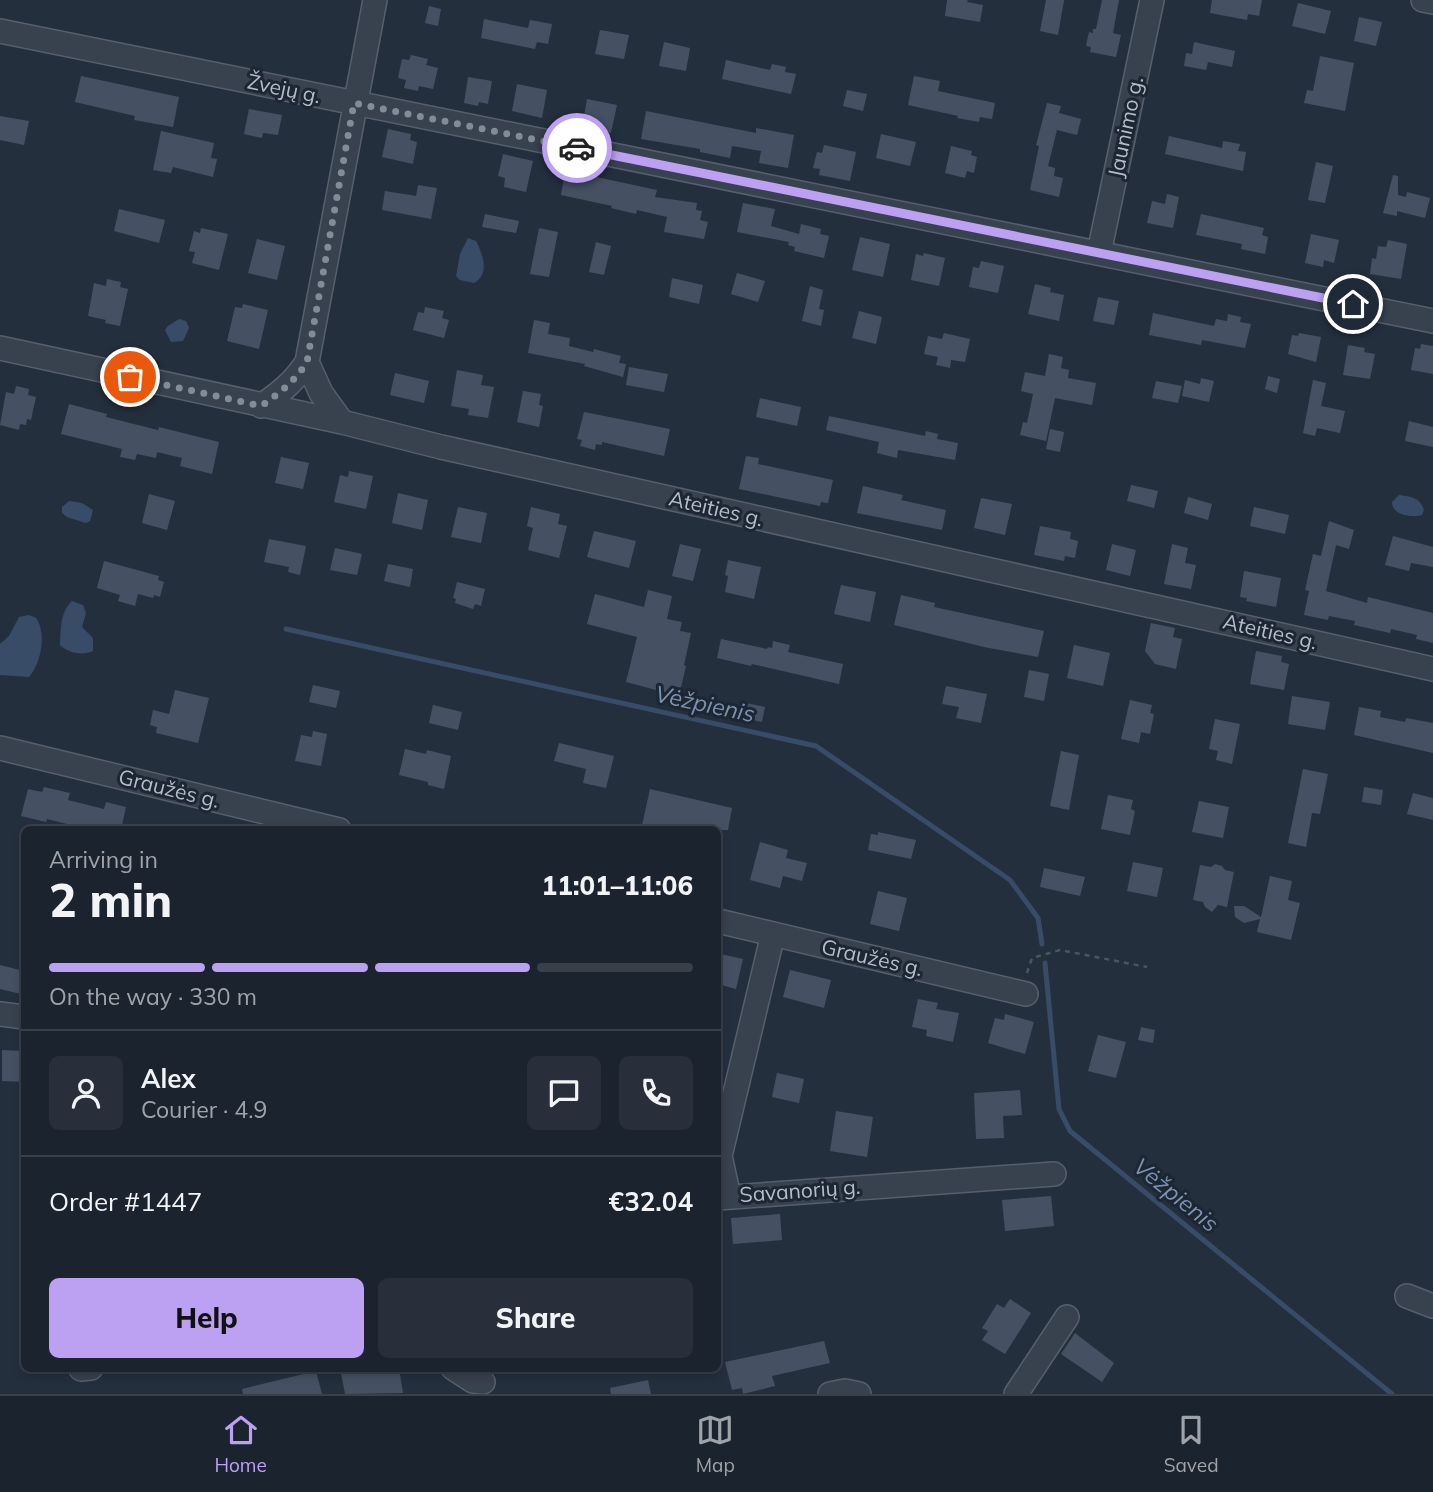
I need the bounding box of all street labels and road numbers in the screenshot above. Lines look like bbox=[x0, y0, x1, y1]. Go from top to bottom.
street label: Žvejų g. bbox=[245, 68, 323, 108]
street label: Jaunimo g. bbox=[1102, 74, 1148, 180]
street label: Ateities g. bbox=[667, 485, 766, 531]
street label: Ateities g. bbox=[1221, 608, 1320, 654]
street label: Graužės g. bbox=[116, 763, 222, 813]
street label: Graužės g. bbox=[819, 933, 925, 981]
street label: Savanorių g. bbox=[739, 1173, 861, 1207]

